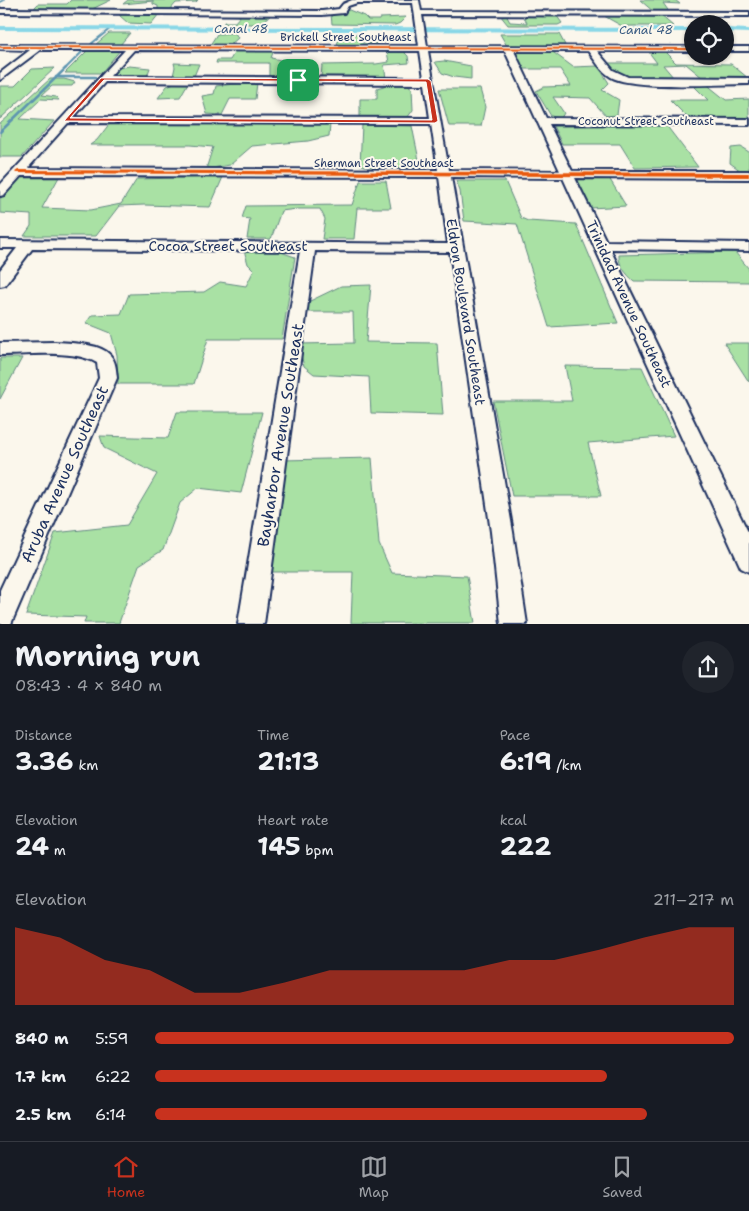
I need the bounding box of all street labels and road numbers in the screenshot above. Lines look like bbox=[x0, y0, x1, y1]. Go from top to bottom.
street label: Brickell Street Southeast bbox=[280, 30, 412, 45]
street label: Coconut Street Southeast bbox=[578, 114, 714, 129]
street label: Sherman Street Southeast bbox=[314, 156, 454, 171]
street label: Eldron Boulevard Southeast bbox=[442, 217, 490, 407]
street label: Trinidad Avenue Southeast bbox=[582, 217, 676, 391]
street label: Cocoa Street Southeast bbox=[148, 237, 308, 255]
street label: Bayharbor Avenue Southeast bbox=[252, 322, 309, 548]
street label: Aruba Avenue Southeast bbox=[16, 382, 113, 566]

